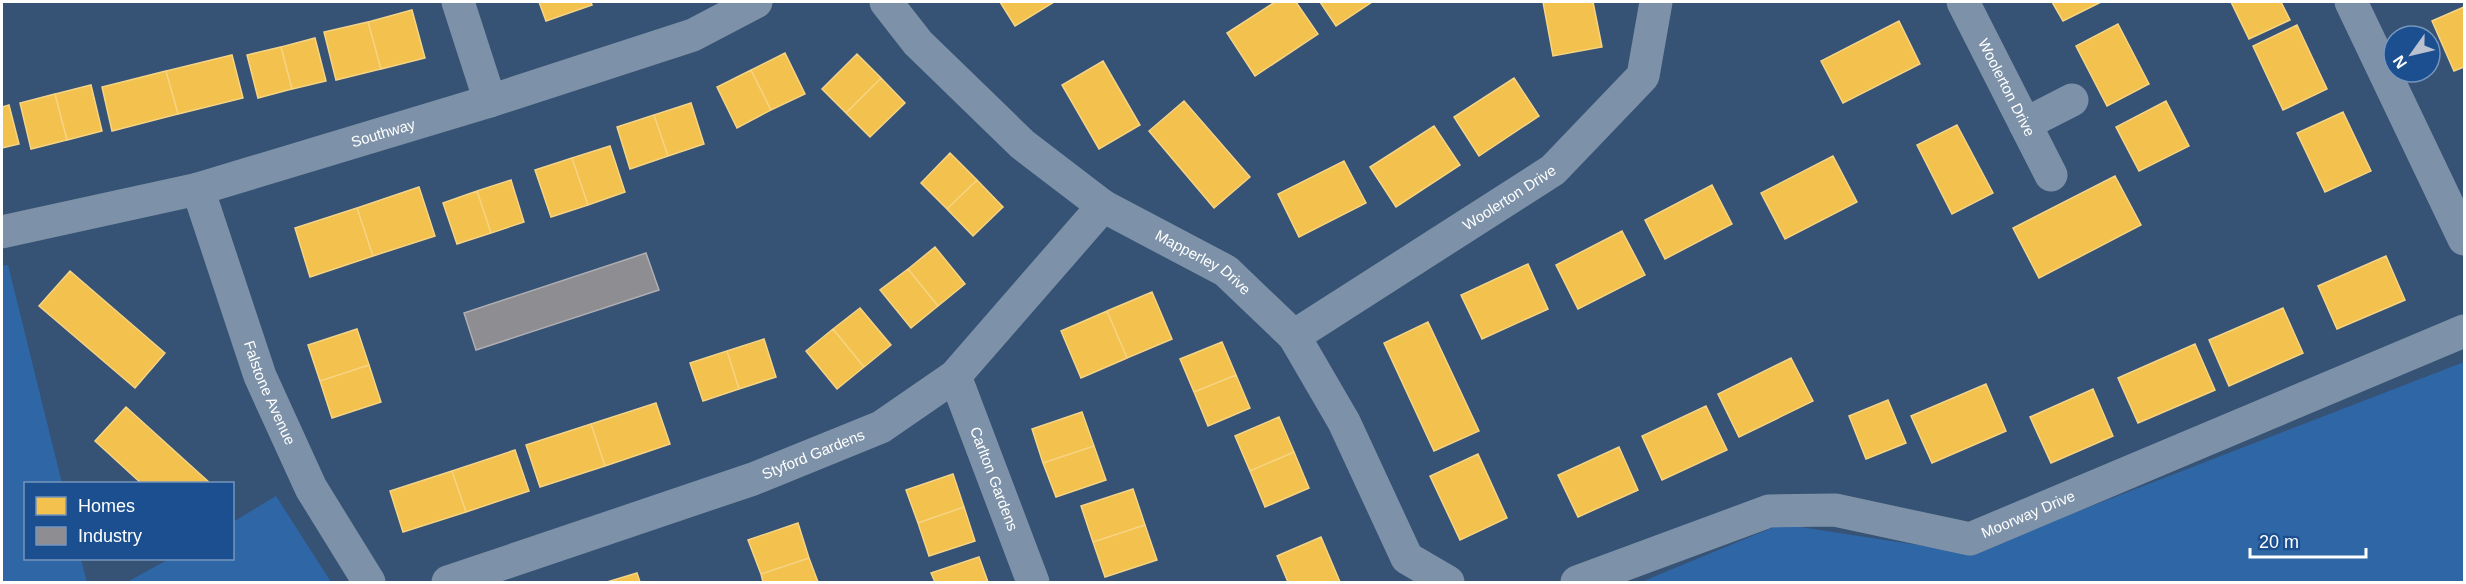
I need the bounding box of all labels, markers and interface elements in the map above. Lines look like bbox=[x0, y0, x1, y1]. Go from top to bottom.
north arrow bbox=[2382, 24, 2442, 84]
street label: Woolerton Drive bbox=[1975, 36, 2039, 139]
text: N bbox=[2390, 53, 2410, 72]
street label: Southway bbox=[349, 115, 417, 150]
street label: Woolerton Drive bbox=[1459, 161, 1559, 234]
street label: Mapperley Drive bbox=[1153, 226, 1254, 298]
street label: Falstone Avenue bbox=[241, 338, 299, 447]
street label: Carlton Gardens bbox=[967, 424, 1022, 533]
street label: Styford Gardens bbox=[759, 426, 867, 482]
legend bbox=[24, 482, 234, 560]
street label: Moorway Drive bbox=[1979, 487, 2077, 541]
text: Homes bbox=[78, 496, 135, 516]
scale bar bbox=[2250, 521, 2366, 559]
text: Industry bbox=[78, 526, 142, 546]
text: 20 m bbox=[2259, 532, 2299, 552]

